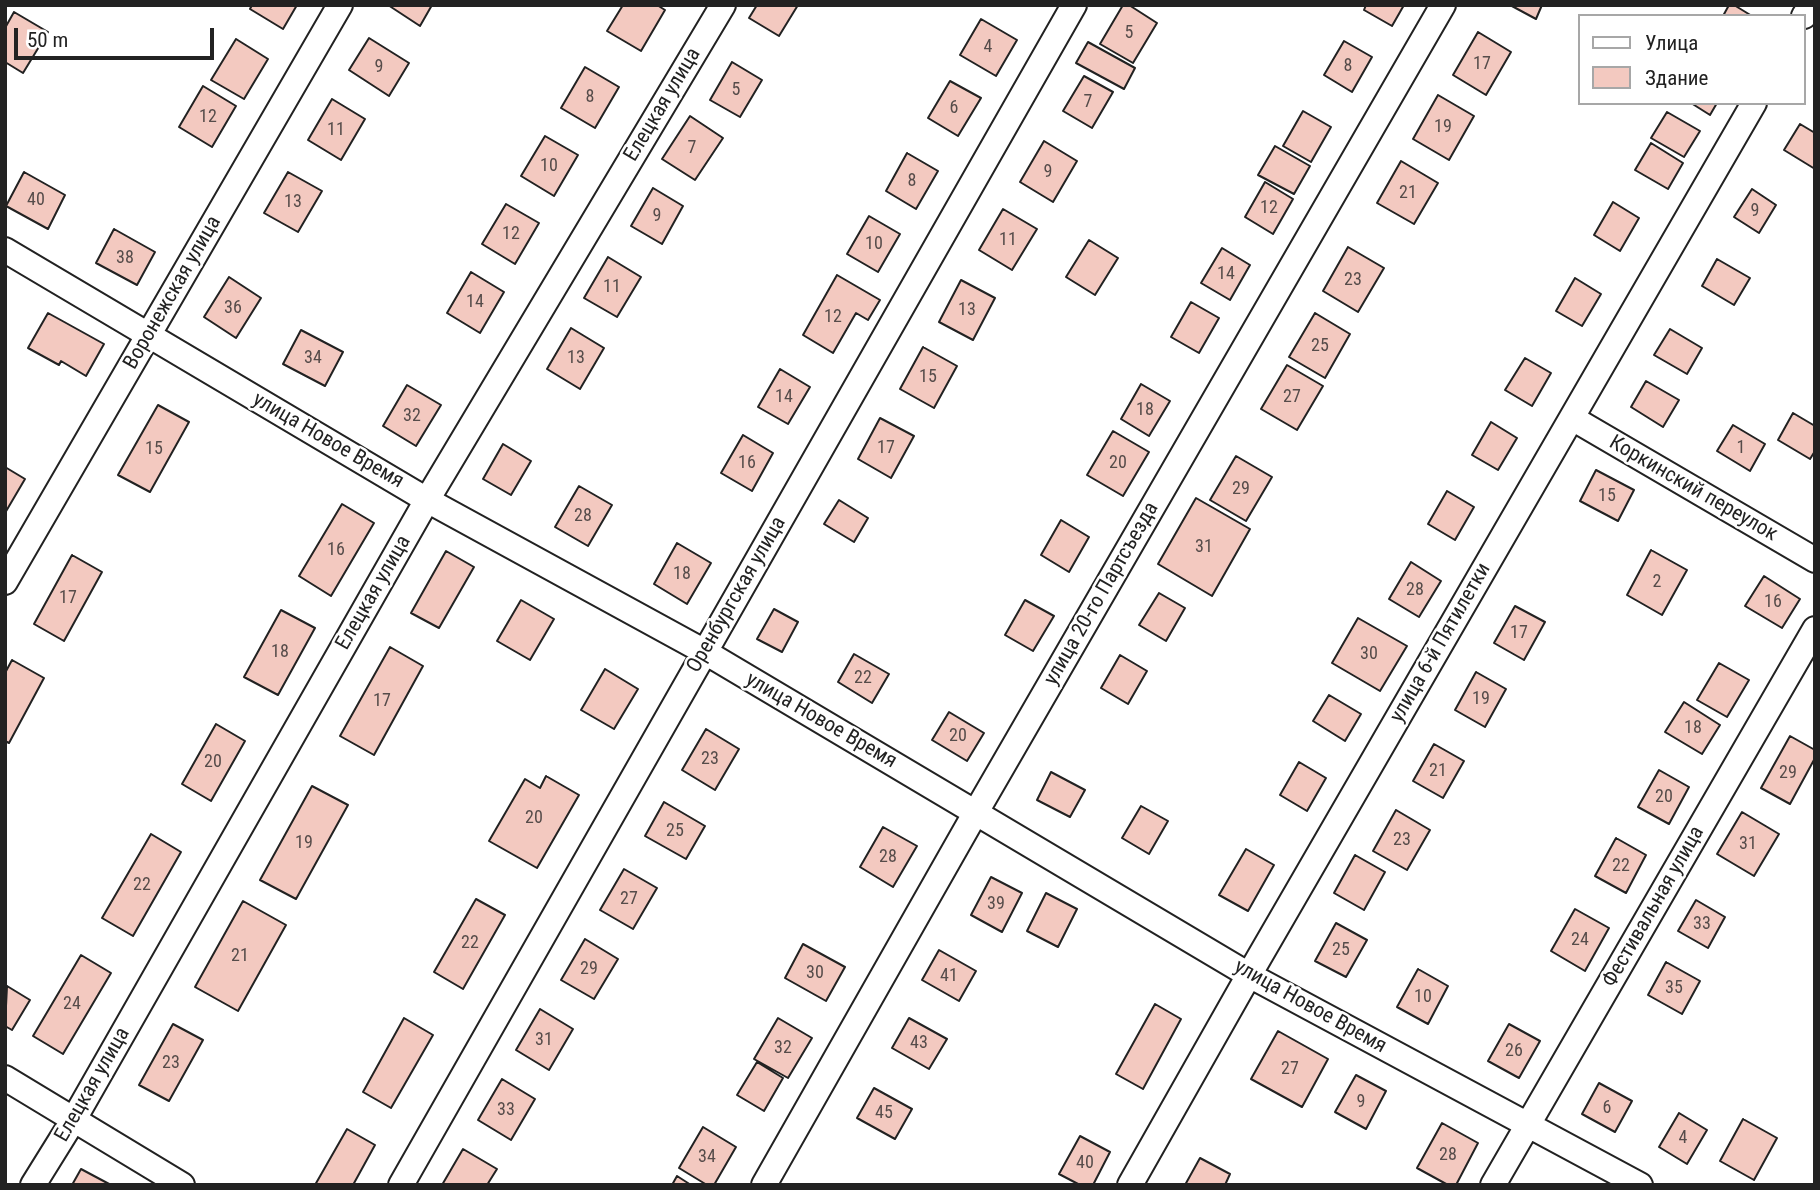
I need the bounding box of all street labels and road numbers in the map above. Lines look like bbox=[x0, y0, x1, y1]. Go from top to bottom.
street label: Елецкая улица bbox=[619, 44, 707, 166]
street label: Воронежская улица bbox=[119, 212, 227, 374]
street label: улица Новое Время bbox=[248, 388, 408, 494]
street label: Коркинский переулок bbox=[1604, 431, 1782, 547]
street label: улица 20-го Партсъезда bbox=[1039, 498, 1165, 690]
street label: Оренбургская улица bbox=[682, 512, 792, 678]
street label: Елецкая улица bbox=[331, 531, 417, 655]
street label: улица 6-й Пятилетки bbox=[1385, 559, 1497, 727]
street label: улица Новое Время bbox=[741, 668, 901, 774]
street label: Фестивальная улица bbox=[1598, 822, 1710, 992]
street label: улица Новое Время bbox=[1229, 955, 1391, 1059]
street label: Елецкая улица bbox=[50, 1023, 136, 1147]

